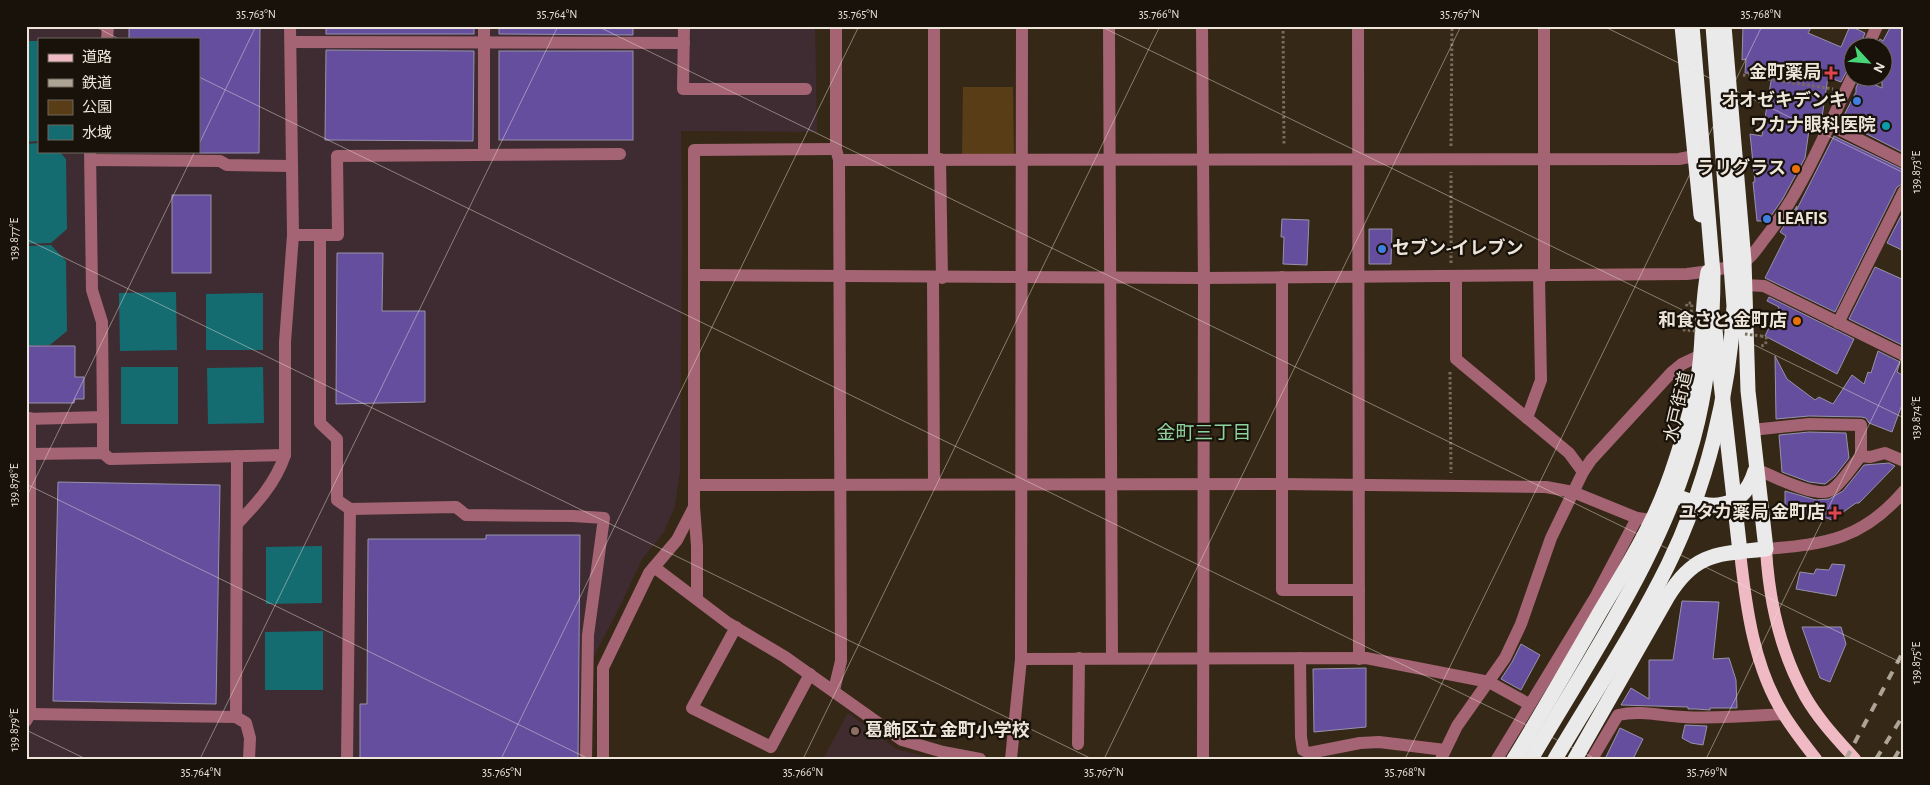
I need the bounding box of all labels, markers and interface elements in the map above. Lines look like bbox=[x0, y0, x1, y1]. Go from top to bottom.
text: 35.763°N bbox=[236, 8, 276, 20]
text: 35.764°N bbox=[537, 8, 577, 20]
text: 35.765°N bbox=[838, 8, 878, 20]
text: 35.766°N bbox=[1139, 8, 1179, 20]
text: 35.767°N bbox=[1440, 8, 1480, 20]
text: 35.768°N bbox=[1741, 8, 1781, 20]
legend bbox=[38, 38, 200, 152]
north arrow bbox=[1842, 38, 1892, 88]
text: 道路 bbox=[82, 49, 112, 65]
text: N bbox=[1870, 60, 1887, 75]
place label: 金町薬局 bbox=[1749, 63, 1821, 82]
marker: 金町薬局 bbox=[1825, 67, 1837, 79]
text: 鉄道 bbox=[82, 75, 112, 91]
place label: オオゼキデンキ bbox=[1721, 90, 1847, 110]
marker: オオゼキデンキ bbox=[1851, 95, 1863, 107]
text: 公園 bbox=[82, 99, 112, 115]
place label: ワカナ眼科医院 bbox=[1750, 115, 1876, 135]
marker: ワカナ眼科医院 bbox=[1880, 120, 1892, 132]
text: 水域 bbox=[82, 125, 112, 141]
text: 139.873°E bbox=[1910, 151, 1922, 193]
place label: ラリグラス bbox=[1696, 158, 1786, 178]
marker: ラリグラス bbox=[1790, 163, 1802, 175]
place label: LEAFIS bbox=[1777, 210, 1827, 228]
marker: LEAFIS bbox=[1761, 213, 1773, 225]
text: 139.877°E bbox=[8, 218, 20, 260]
place label: セブン-イレブン bbox=[1392, 238, 1523, 258]
marker: セブン-イレブン bbox=[1376, 243, 1388, 255]
place label: 和食さと 金町店 bbox=[1658, 310, 1787, 330]
marker: 和食さと 金町店 bbox=[1791, 315, 1803, 327]
street label: 水戸街道 bbox=[1660, 369, 1696, 444]
text: 139.874°E bbox=[1910, 396, 1922, 440]
district label: 金町三丁目 bbox=[1156, 422, 1252, 443]
text: 139.878°E bbox=[8, 463, 20, 507]
place label: ユタカ薬局 金町店 bbox=[1678, 503, 1825, 522]
marker: ユタカ薬局 金町店 bbox=[1829, 507, 1841, 519]
text: 139.875°E bbox=[1910, 642, 1922, 684]
text: 139.879°E bbox=[8, 708, 20, 752]
place label: 葛飾区立 金町小学校 bbox=[865, 720, 1030, 740]
marker: 葛飾区立 金町小学校 bbox=[849, 725, 861, 737]
text: 35.764°N bbox=[181, 766, 221, 778]
text: 35.765°N bbox=[482, 766, 522, 778]
text: 35.766°N bbox=[783, 766, 823, 778]
text: 35.767°N bbox=[1084, 766, 1124, 778]
text: 35.768°N bbox=[1385, 766, 1425, 778]
text: 35.769°N bbox=[1687, 766, 1727, 778]

